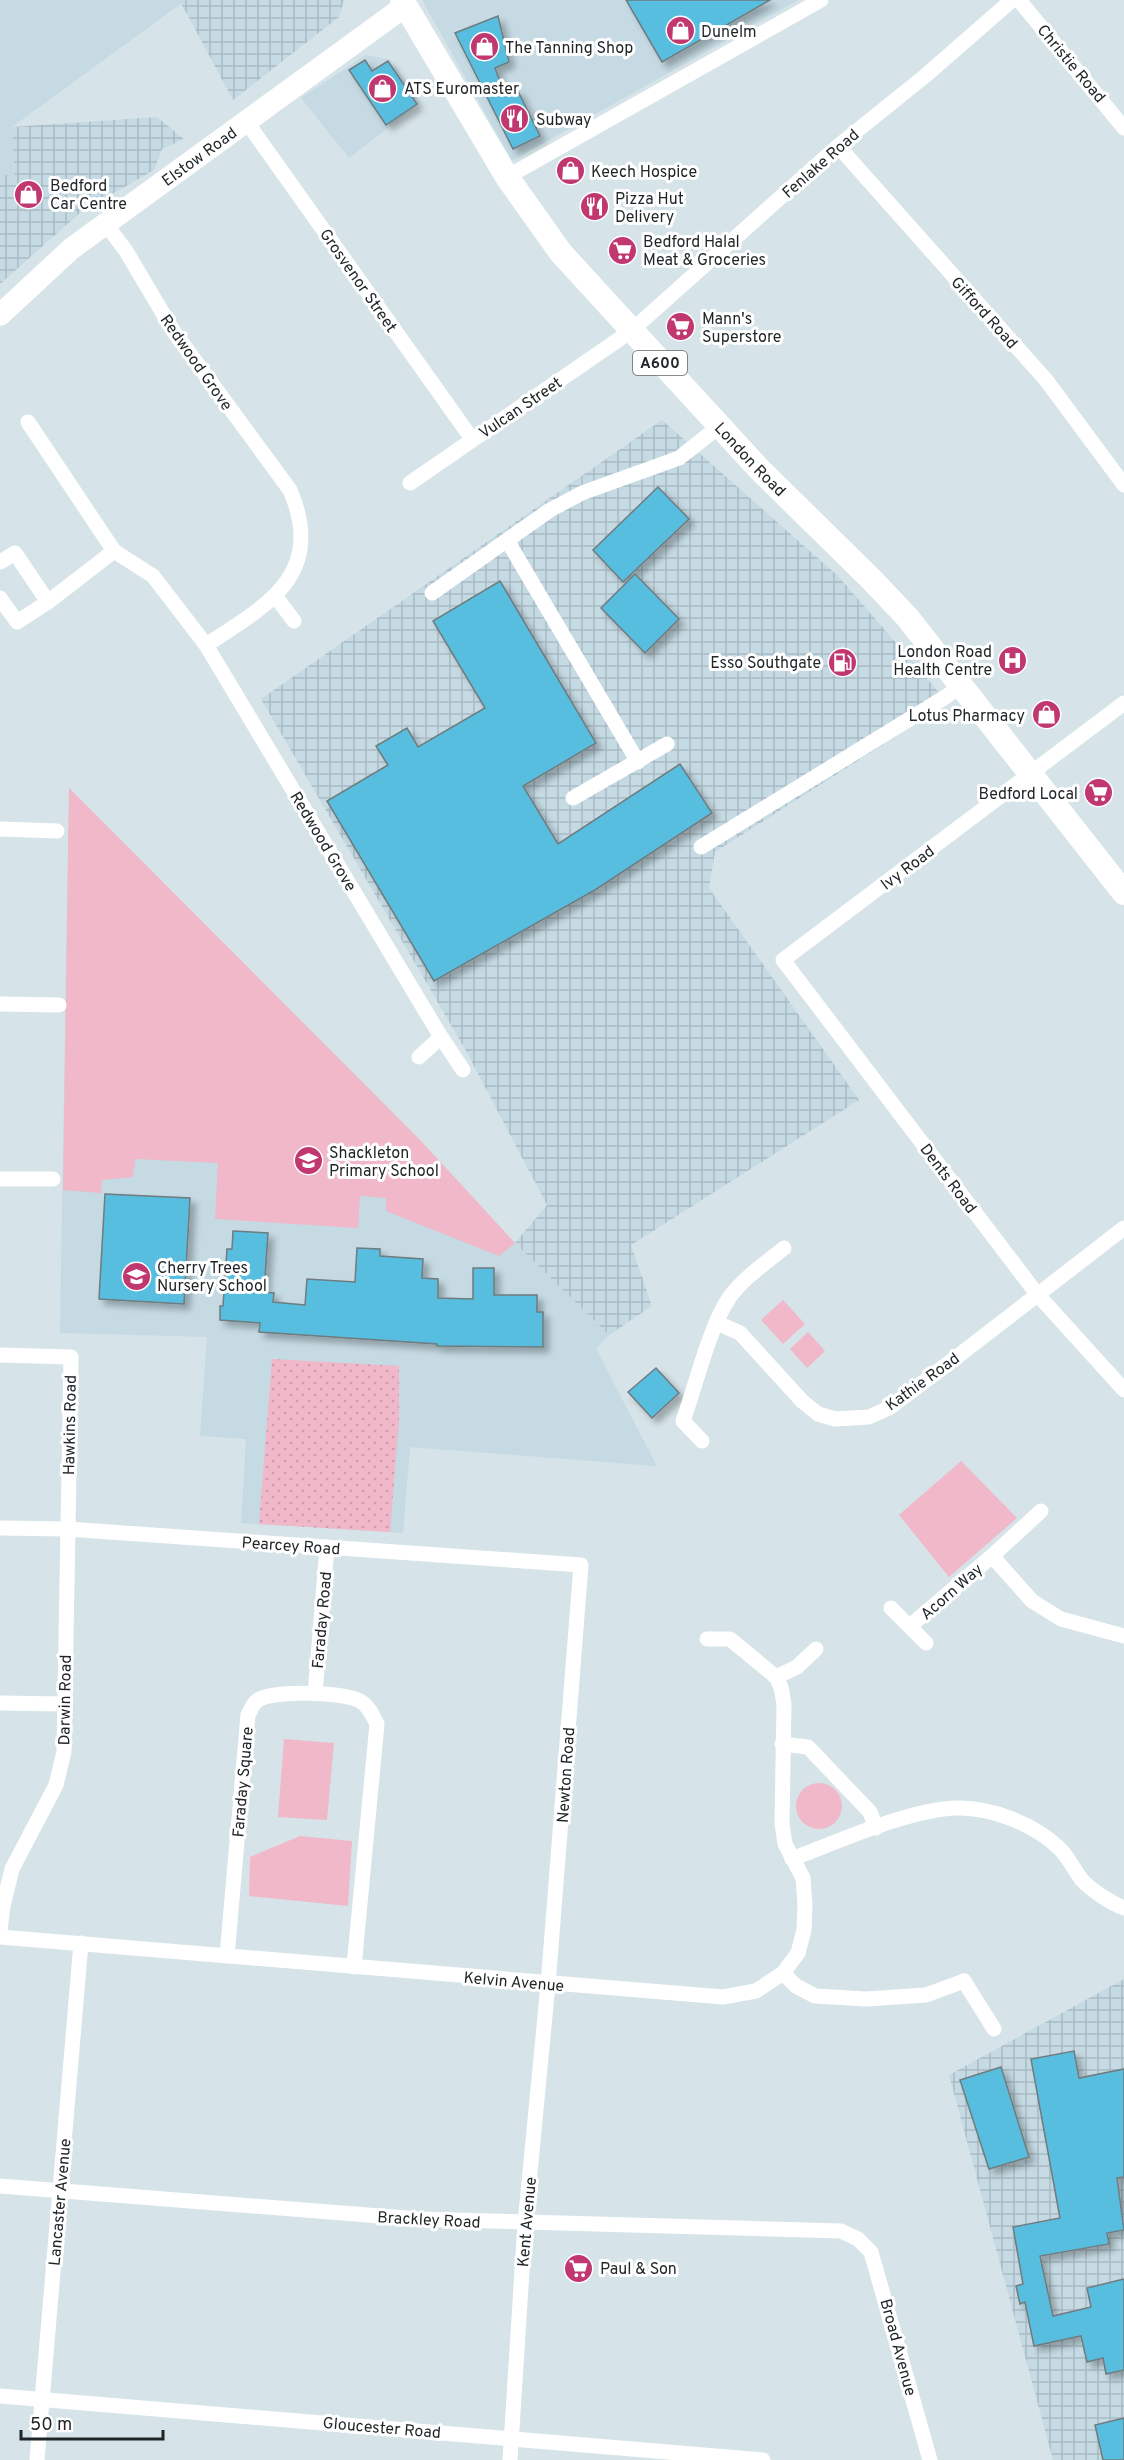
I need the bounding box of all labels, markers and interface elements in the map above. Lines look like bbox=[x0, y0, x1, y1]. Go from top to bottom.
shop icon: Dunelm bbox=[664, 15, 696, 47]
street label: Christie Road bbox=[1032, 21, 1109, 108]
place label: Dunelm bbox=[701, 23, 757, 43]
shop icon: The Tanning Shop bbox=[468, 31, 500, 63]
place label: The Tanning Shop bbox=[505, 39, 633, 59]
shop icon: ATS Euromaster bbox=[367, 72, 399, 104]
place label: ATS Euromaster bbox=[404, 80, 519, 100]
restaurant icon: Subway bbox=[499, 103, 531, 135]
place label: Subway bbox=[536, 111, 592, 131]
street label: Elstow Road bbox=[158, 124, 241, 192]
street label: Fenlake Road bbox=[779, 126, 864, 203]
shop icon: Keech Hospice bbox=[554, 155, 586, 187]
place label: Keech Hospice bbox=[591, 163, 697, 183]
place label: Bedford Car Centre bbox=[50, 177, 127, 215]
shop icon: Bedford Car Centre bbox=[13, 178, 45, 210]
place label: Pizza Hut Delivery bbox=[615, 190, 684, 228]
restaurant icon: Pizza Hut Delivery bbox=[578, 191, 610, 223]
street label: Grosvenor Street bbox=[314, 226, 400, 337]
place label: Bedford Halal Meat & Groceries bbox=[643, 233, 766, 271]
supermarket icon: Bedford Halal Meat & Groceries bbox=[606, 234, 638, 266]
street label: Gifford Road bbox=[946, 273, 1021, 354]
place label: Mann's Superstore bbox=[702, 310, 781, 348]
street label: Redwood Grove bbox=[155, 311, 236, 415]
supermarket icon: Mann's Superstore bbox=[665, 311, 697, 343]
road number: A600 bbox=[633, 351, 687, 375]
street label: Vulcan Street bbox=[476, 374, 566, 444]
street label: London Road bbox=[709, 419, 789, 502]
place label: London Road Health Centre bbox=[893, 643, 992, 681]
hospital icon: London Road Health Centre bbox=[997, 644, 1029, 676]
fuel station icon: Esso Southgate bbox=[826, 646, 858, 678]
place label: Esso Southgate bbox=[710, 654, 821, 674]
shop icon: Lotus Pharmacy bbox=[1030, 699, 1062, 731]
place label: Lotus Pharmacy bbox=[909, 707, 1025, 727]
supermarket icon: Bedford Local bbox=[1083, 777, 1115, 809]
place label: Bedford Local bbox=[979, 785, 1078, 805]
street label: Redwood Grove bbox=[285, 788, 360, 896]
street label: Ivy Road bbox=[877, 842, 939, 895]
street label: Dents Road bbox=[915, 1140, 980, 1218]
place label: Shackleton Primary School bbox=[329, 1144, 439, 1182]
school or university icon: Shackleton Primary School bbox=[292, 1145, 324, 1177]
place label: Cherry Trees Nursery School bbox=[157, 1259, 267, 1297]
school or university icon: Cherry Trees Nursery School bbox=[120, 1260, 152, 1292]
street label: Kathie Road bbox=[882, 1349, 964, 1416]
street label: Hawkins Road bbox=[60, 1375, 82, 1475]
street label: Pearcey Road bbox=[241, 1534, 341, 1560]
street label: Acorn Way bbox=[917, 1560, 988, 1625]
street label: Faraday Road bbox=[309, 1571, 337, 1670]
street label: Darwin Road bbox=[55, 1654, 77, 1746]
street label: Faraday Square bbox=[229, 1726, 259, 1838]
street label: Newton Road bbox=[554, 1727, 580, 1824]
street label: Kelvin Avenue bbox=[463, 1969, 565, 1997]
street label: Lancaster Avenue bbox=[45, 2138, 77, 2267]
street label: Kent Avenue bbox=[514, 2176, 542, 2268]
street label: Brackley Road bbox=[377, 2208, 481, 2234]
supermarket icon: Paul & Son bbox=[563, 2252, 595, 2284]
place label: Paul & Son bbox=[600, 2260, 677, 2280]
street label: Broad Avenue bbox=[875, 2297, 920, 2398]
scale bar bbox=[21, 2403, 164, 2441]
text: 50 m bbox=[30, 2414, 72, 2437]
street label: Gloucester Road bbox=[322, 2414, 442, 2444]

